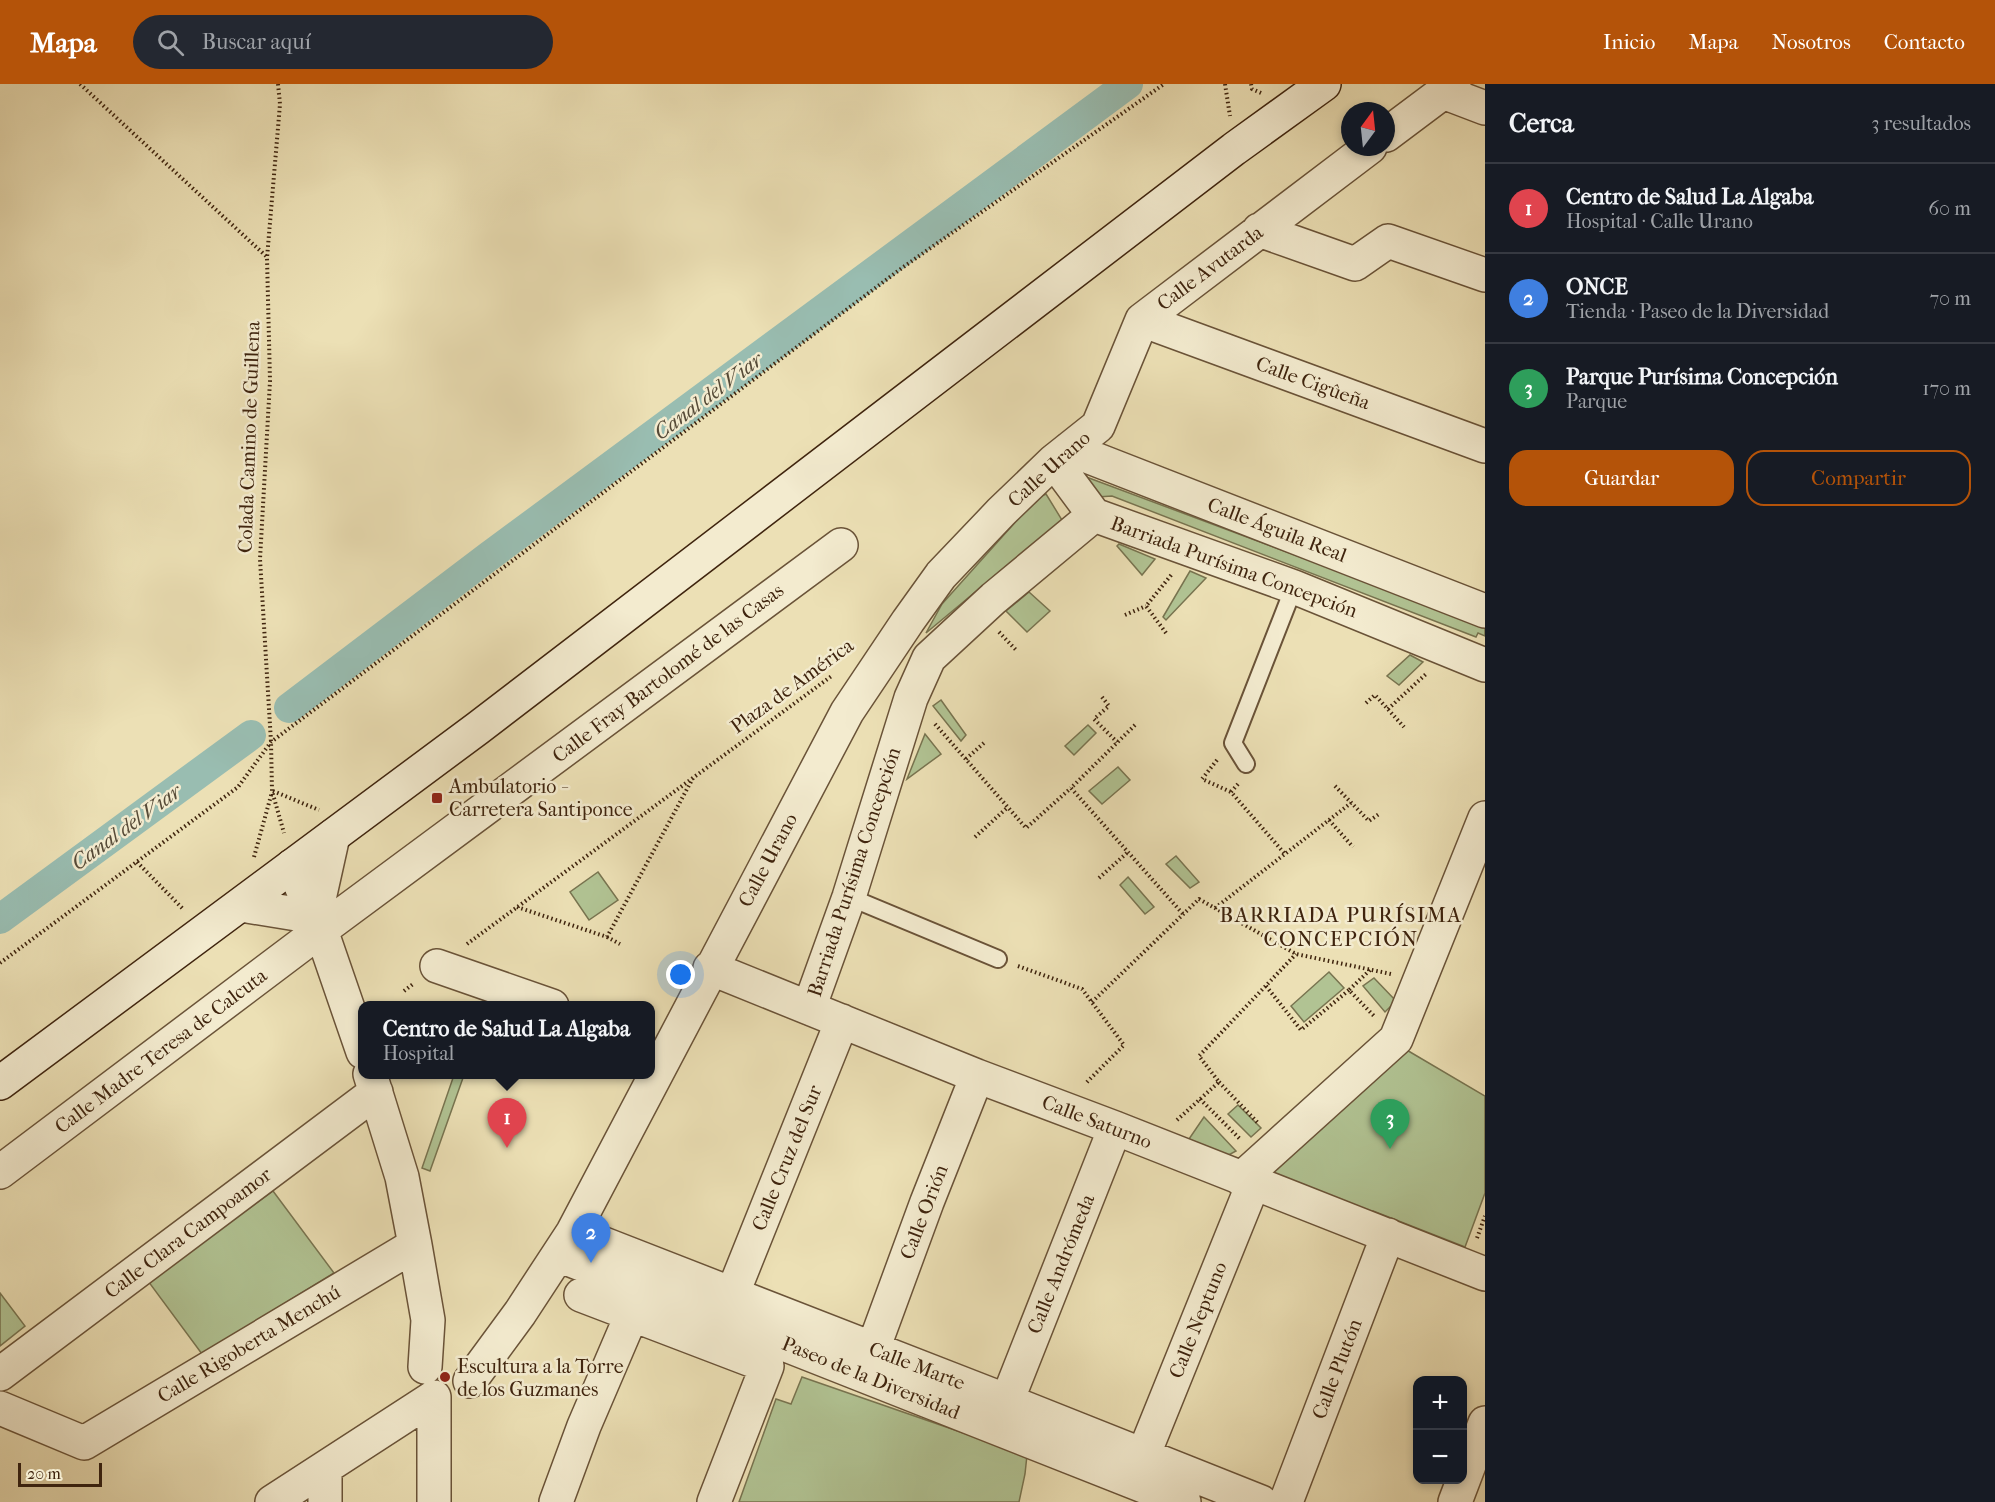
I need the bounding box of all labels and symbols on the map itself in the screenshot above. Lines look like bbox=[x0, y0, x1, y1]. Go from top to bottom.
north arrow bbox=[1341, 102, 1395, 156]
street label: Calle Avutarda bbox=[1153, 220, 1268, 315]
street label: Colada Camino de Guillena bbox=[233, 320, 265, 553]
water label: Canal del Viar bbox=[649, 346, 768, 445]
street label: Calle Cigûeña bbox=[1253, 352, 1374, 415]
street label: Calle Urano bbox=[1003, 426, 1095, 512]
street label: Calle Águila Real bbox=[1204, 492, 1351, 567]
street label: Barriada Purísima Concepción bbox=[1108, 512, 1361, 623]
street label: Calle Fray Bartolomé de las Casas bbox=[548, 579, 788, 767]
street label: Plaza de América bbox=[726, 633, 858, 738]
street label: Barriada Purísima Concepción bbox=[803, 744, 905, 1000]
place label: Ambulatorio - Carretera Santiponce bbox=[448, 775, 633, 821]
water label: Canal del Viar bbox=[67, 778, 187, 875]
marker: Ambulatorio - Carretera Santiponce bbox=[430, 791, 444, 805]
street label: Calle Urano bbox=[734, 809, 802, 911]
district label: BARRIADA PURÍSIMA CONCEPCIÓN bbox=[1220, 903, 1462, 951]
your location bbox=[666, 960, 695, 989]
street label: Calle Madre Teresa de Calcuta bbox=[51, 963, 272, 1138]
street label: Calle Cruz del Sur bbox=[747, 1081, 827, 1234]
street label: Calle Saturno bbox=[1039, 1090, 1155, 1154]
pin: 1 bbox=[488, 1098, 526, 1148]
pin: 3 bbox=[1370, 1100, 1410, 1149]
street label: Calle Orión bbox=[895, 1161, 953, 1263]
street label: Calle Clara Campoamor bbox=[100, 1163, 276, 1303]
street label: Calle Andrómeda bbox=[1023, 1190, 1100, 1337]
pin: 2 bbox=[572, 1214, 610, 1263]
street label: Calle Neptuno bbox=[1164, 1258, 1232, 1382]
street label: Calle Rigoberta Menchú bbox=[154, 1280, 345, 1408]
street label: Calle Plutón bbox=[1307, 1315, 1367, 1422]
street label: Paseo de la Diversidad bbox=[779, 1332, 964, 1425]
street label: Calle Marte bbox=[866, 1337, 968, 1395]
place label: Escultura a la Torre de los Guzmanes bbox=[457, 1355, 624, 1401]
marker: Escultura a la Torre de los Guzmanes bbox=[438, 1370, 452, 1384]
scale bar bbox=[18, 1460, 102, 1488]

